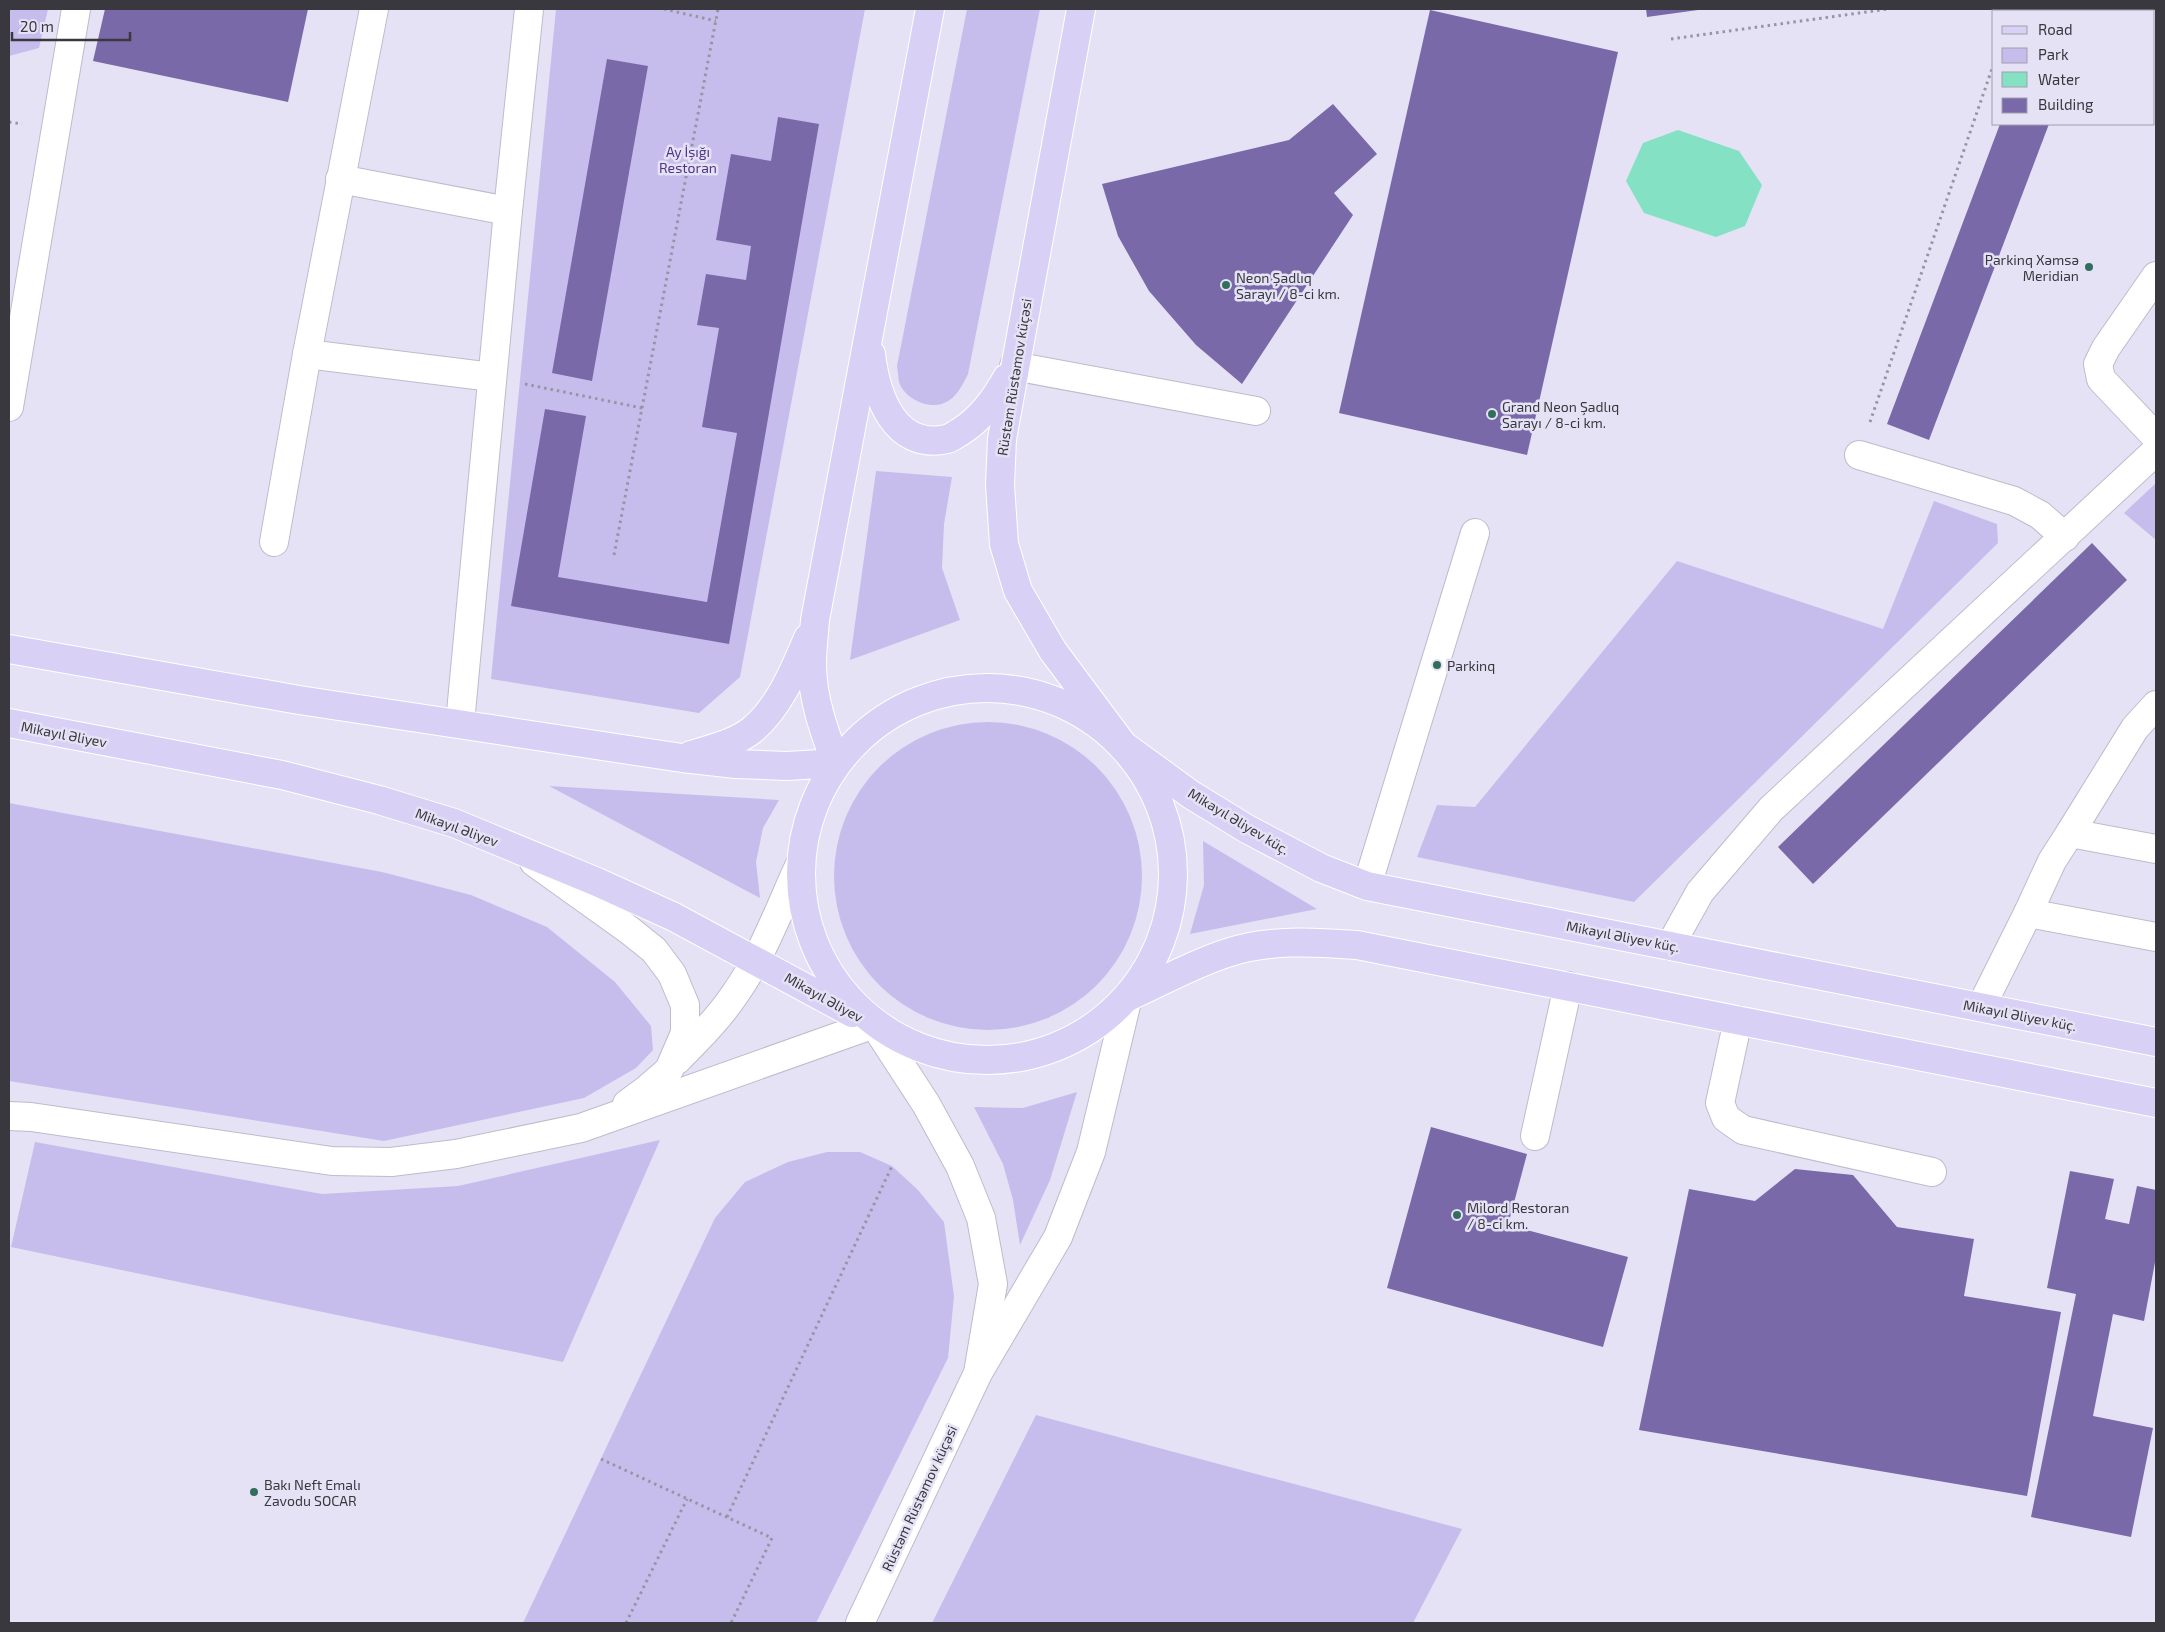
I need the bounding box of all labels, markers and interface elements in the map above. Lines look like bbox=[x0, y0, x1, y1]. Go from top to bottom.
scale bar bbox=[12, 10, 130, 42]
legend bbox=[1992, 10, 2155, 125]
text: 20 m bbox=[20, 17, 54, 35]
text: Road bbox=[2038, 20, 2073, 38]
text: Park bbox=[2038, 45, 2069, 63]
text: Water bbox=[2038, 70, 2080, 88]
text: Building bbox=[2038, 95, 2094, 113]
park label: Ay İşığı Restoran bbox=[659, 143, 717, 176]
place label: Parkinq Xəmsə Meridian bbox=[1985, 251, 2079, 284]
marker: Parkinq Xəmsə Meridian bbox=[2083, 261, 2095, 273]
place label: Neon Şadlıq Sarayı / 8-ci km. bbox=[1236, 269, 1340, 302]
marker: Neon Şadlıq Sarayı / 8-ci km. bbox=[1220, 279, 1232, 291]
street label: Rüstəm Rüstəmov küçəsi bbox=[993, 297, 1036, 457]
place label: Grand Neon Şadlıq Sarayı / 8-ci km. bbox=[1502, 398, 1619, 431]
marker: Grand Neon Şadlıq Sarayı / 8-ci km. bbox=[1486, 408, 1498, 420]
place label: Parkinq bbox=[1447, 657, 1495, 674]
marker: Parkinq bbox=[1431, 659, 1443, 671]
street label: Mikayıl Əliyev bbox=[20, 717, 109, 751]
street label: Mikayıl Əliyev küç. bbox=[1185, 784, 1293, 859]
street label: Mikayıl Əliyev bbox=[413, 804, 501, 850]
street label: Mikayıl Əliyev küç. bbox=[1565, 917, 1681, 956]
street label: Mikayıl Əliyev bbox=[782, 968, 867, 1026]
street label: Mikayıl Əliyev küç. bbox=[1962, 996, 2078, 1035]
place label: Milord Restoran / 8-ci km. bbox=[1467, 1199, 1569, 1232]
marker: Milord Restoran / 8-ci km. bbox=[1451, 1209, 1463, 1221]
street label: Rüstəm Rüstəmov küçəsi bbox=[878, 1422, 961, 1574]
place label: Bakı Neft Emalı Zavodu SOCAR bbox=[264, 1476, 361, 1509]
marker: Bakı Neft Emalı Zavodu SOCAR bbox=[248, 1486, 260, 1498]

